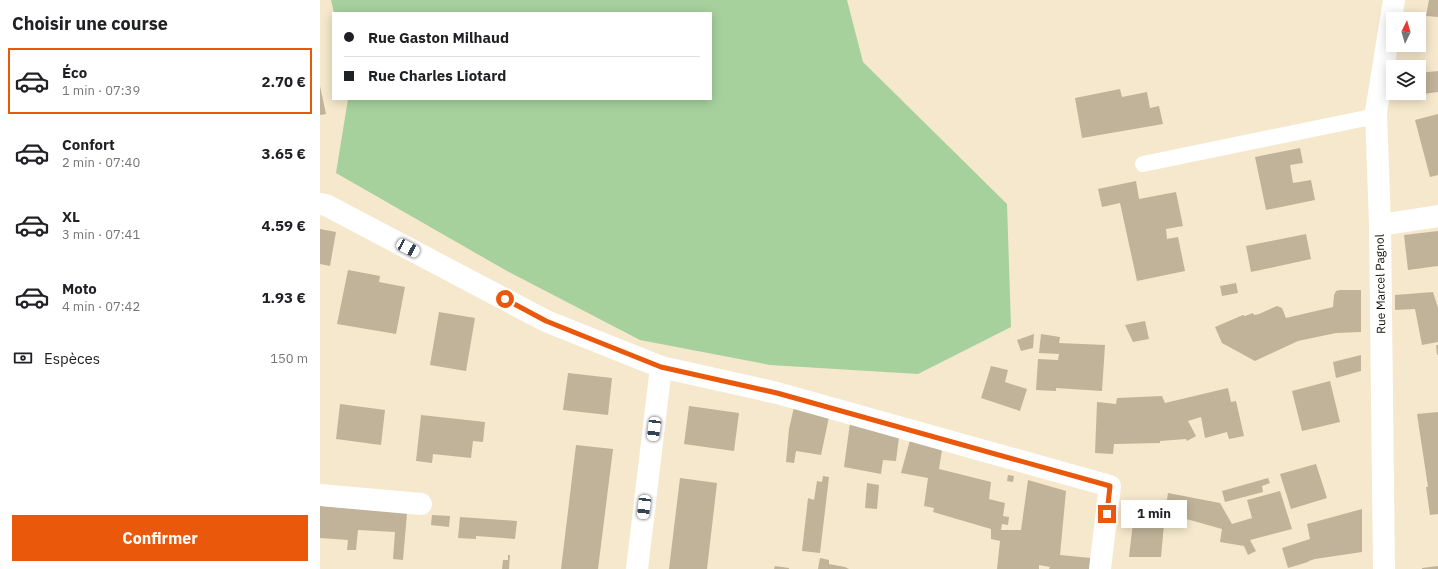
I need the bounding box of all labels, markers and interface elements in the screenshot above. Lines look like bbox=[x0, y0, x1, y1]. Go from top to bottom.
text: Choisir une course bbox=[12, 12, 168, 35]
north arrow bbox=[1386, 12, 1426, 52]
map controls bbox=[1386, 12, 1426, 100]
text: Rue Gaston Milhaud bbox=[368, 28, 509, 47]
button: layers bbox=[1386, 60, 1426, 100]
icon: car bbox=[14, 63, 50, 99]
text: Éco bbox=[62, 63, 87, 82]
text: Rue Charles Liotard bbox=[368, 66, 506, 85]
text: 2.70 € bbox=[261, 72, 306, 91]
text: 1 min · 07:39 bbox=[62, 82, 140, 99]
icon: car bbox=[14, 135, 50, 171]
text: Confort bbox=[62, 135, 115, 154]
text: 3.65 € bbox=[261, 144, 306, 163]
text: 2 min · 07:40 bbox=[62, 154, 140, 171]
icon: car bbox=[14, 207, 50, 243]
text: XL bbox=[62, 207, 80, 226]
text: 4.59 € bbox=[261, 216, 306, 235]
text: 3 min · 07:41 bbox=[62, 226, 140, 243]
street label: Rue Marcel Pagnol bbox=[1372, 234, 1388, 334]
car bbox=[395, 237, 421, 259]
icon: car bbox=[14, 279, 50, 315]
text: Moto bbox=[62, 279, 97, 298]
text: 1.93 € bbox=[261, 288, 306, 307]
route start bbox=[496, 290, 514, 308]
text: 4 min · 07:42 bbox=[62, 298, 140, 315]
icon: cash bbox=[12, 347, 34, 369]
text: Espèces bbox=[44, 349, 100, 368]
text: 150 m bbox=[270, 350, 308, 367]
car bbox=[647, 416, 661, 442]
car bbox=[637, 494, 651, 520]
callout: 1 min bbox=[1121, 500, 1187, 528]
route end bbox=[1098, 505, 1116, 523]
text: 1 min bbox=[1137, 505, 1171, 522]
button: Confirmer bbox=[12, 515, 308, 561]

